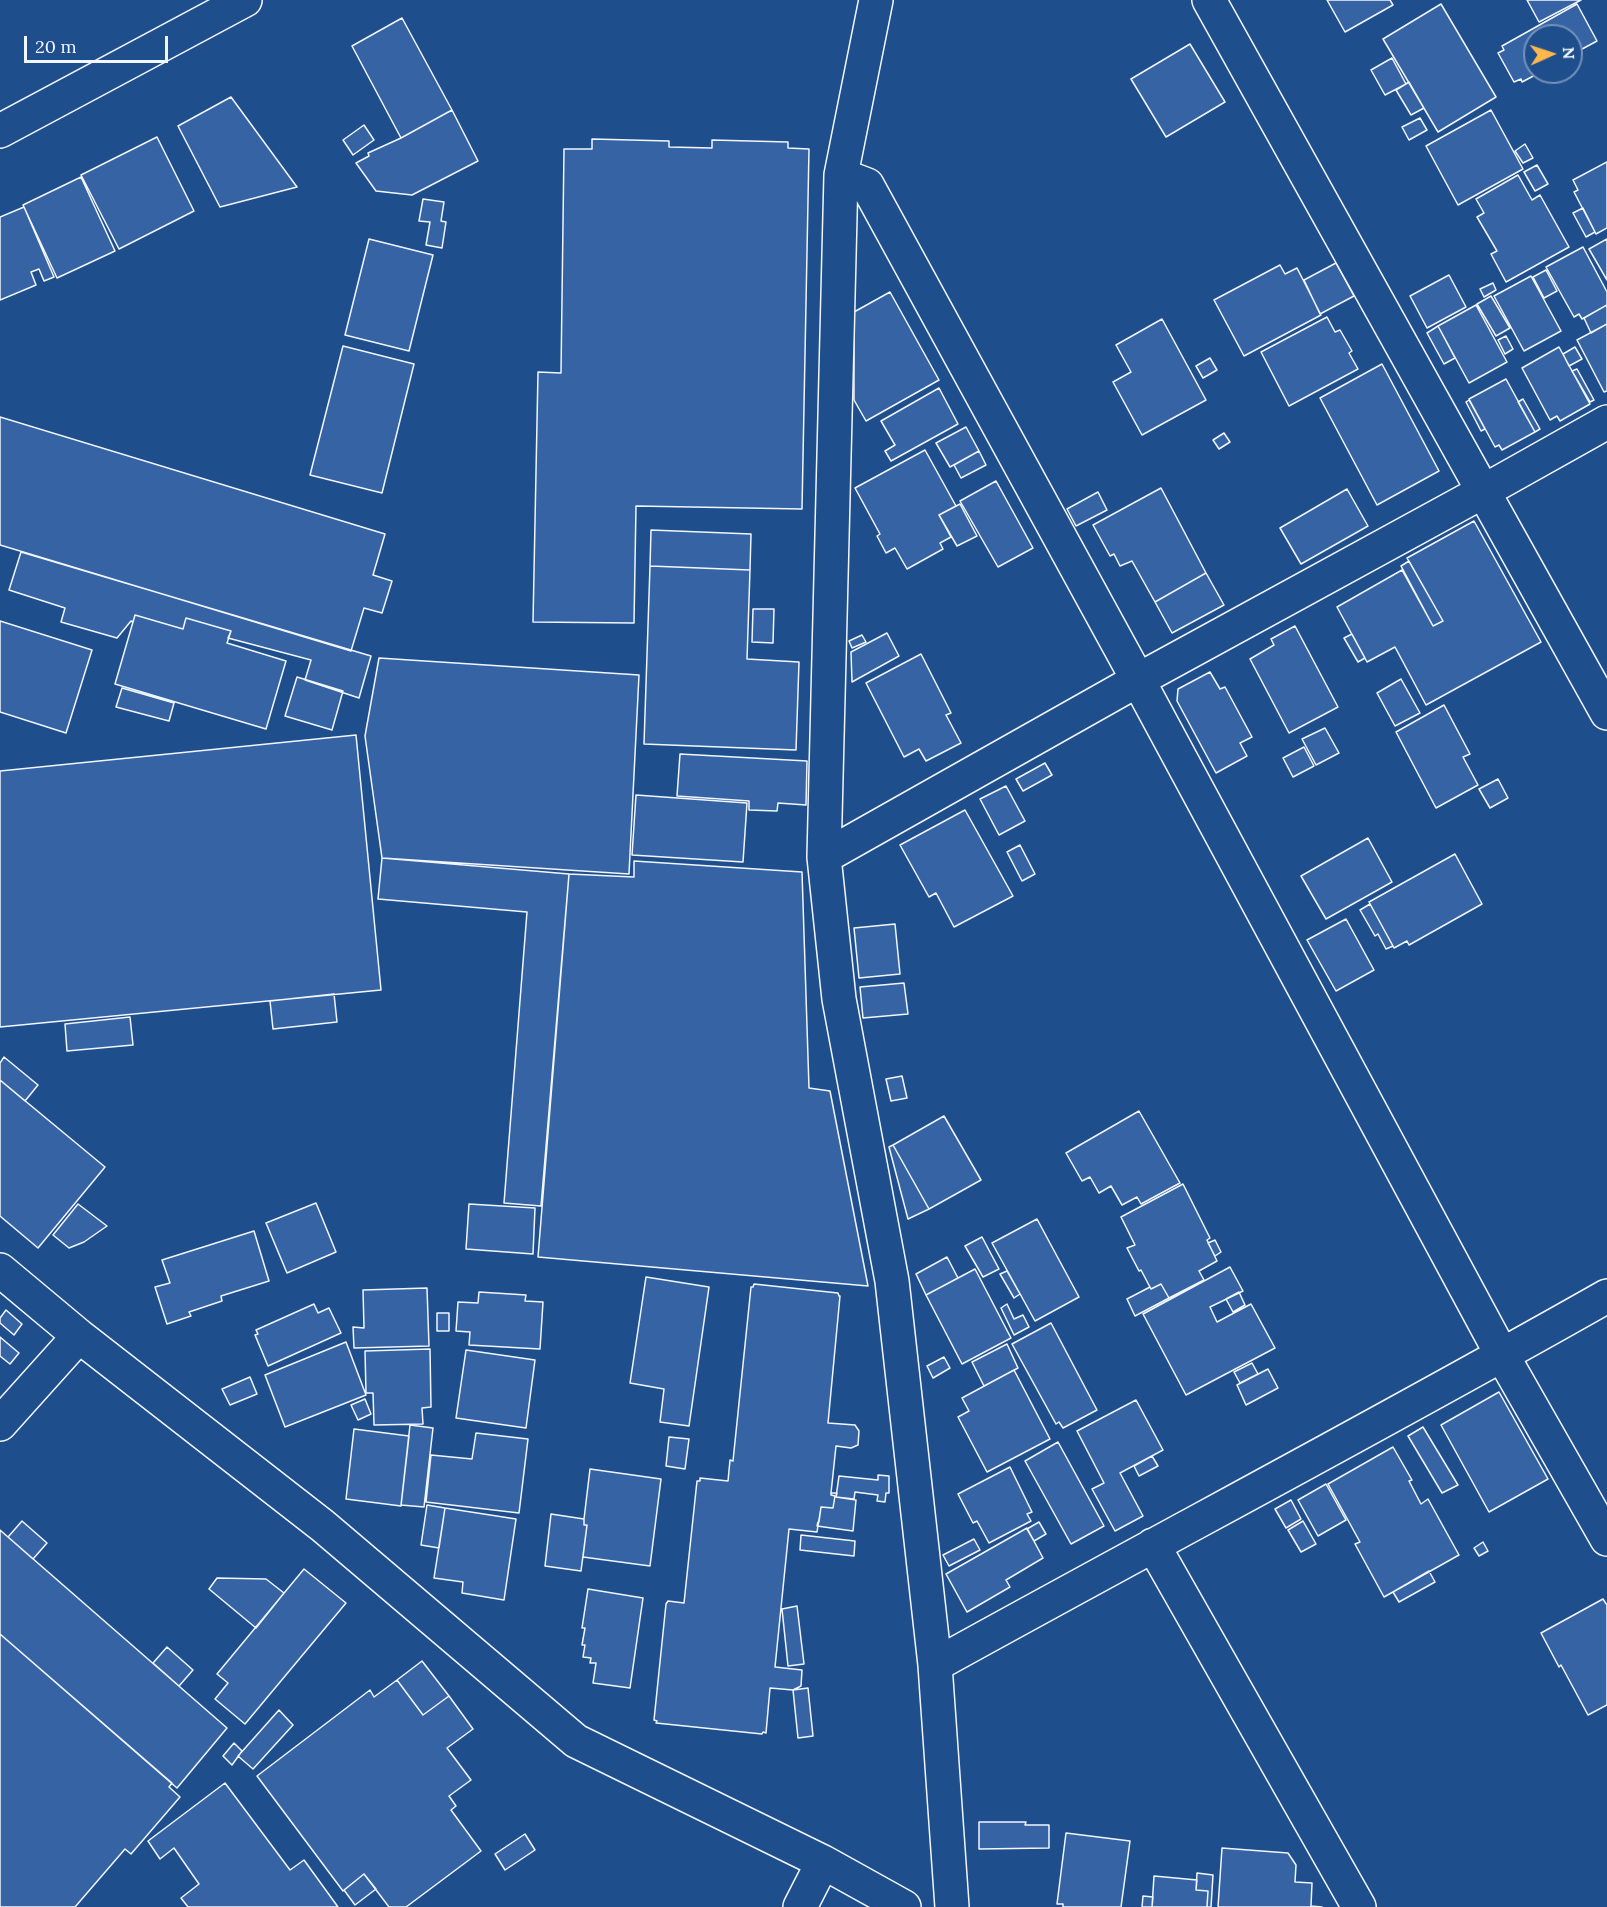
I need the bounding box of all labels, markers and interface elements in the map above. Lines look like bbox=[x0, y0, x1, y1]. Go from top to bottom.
scale bar bbox=[27, 24, 171, 62]
north arrow bbox=[1523, 24, 1583, 84]
text: 20 m bbox=[35, 35, 77, 58]
text: N bbox=[1559, 46, 1579, 60]

